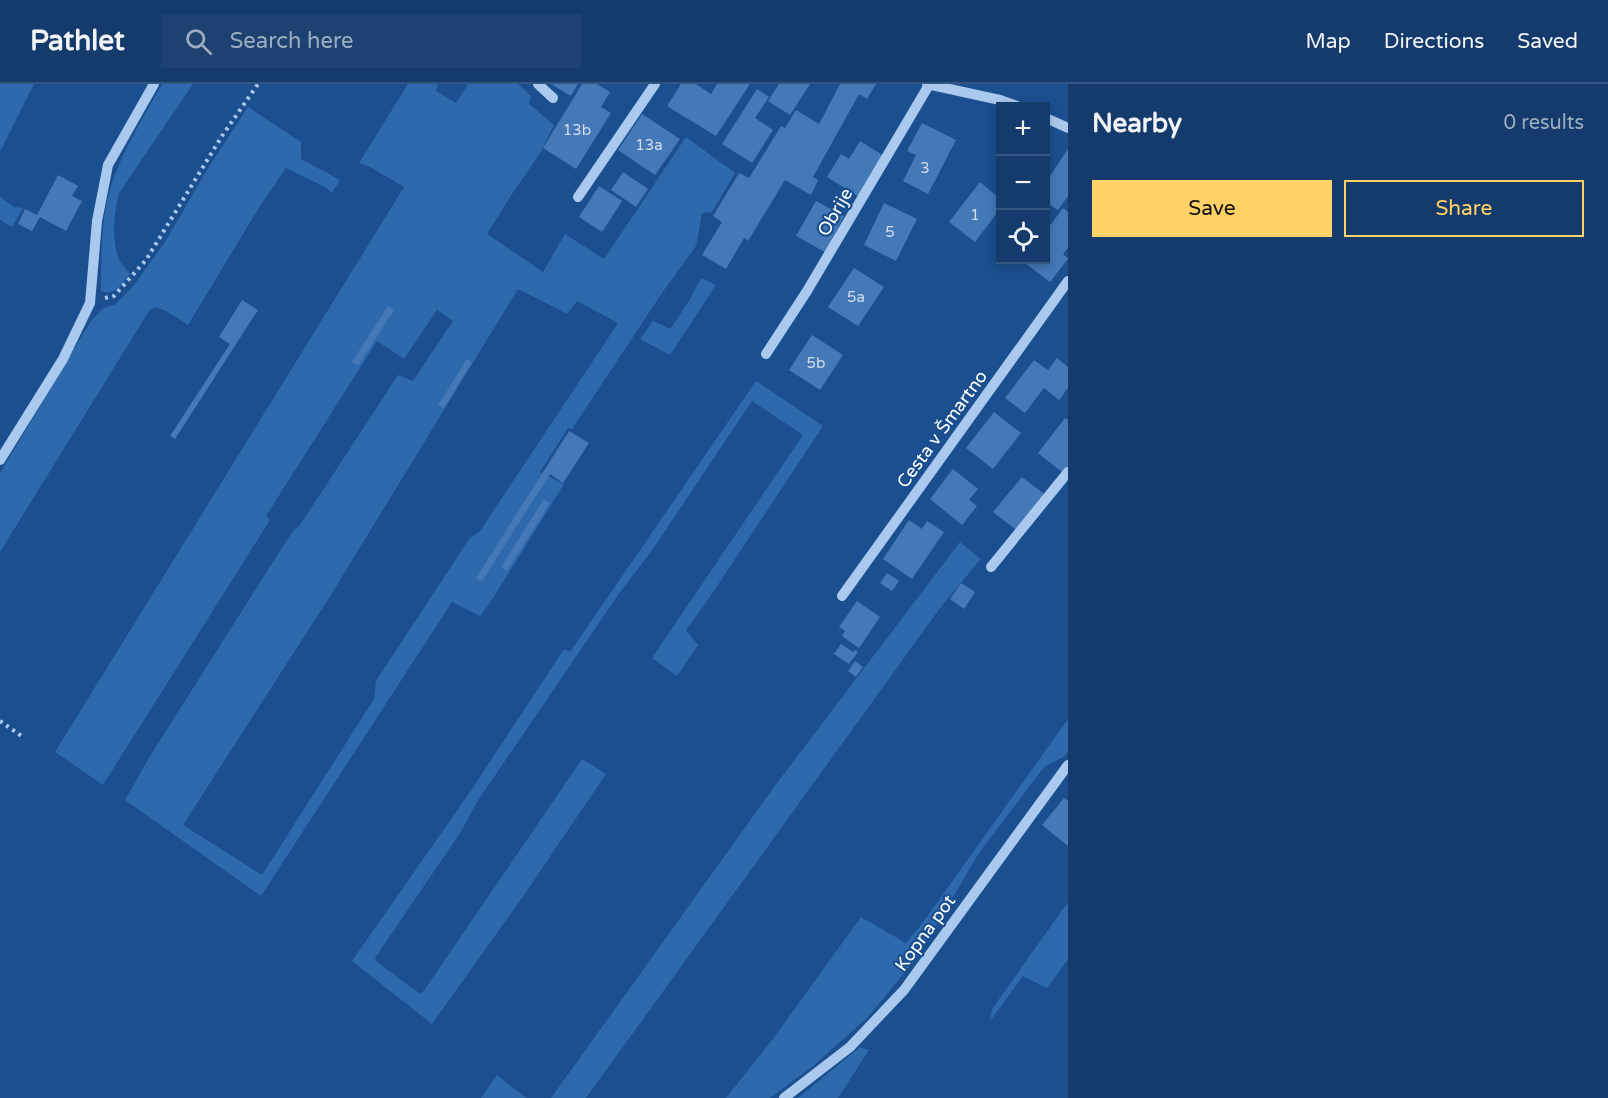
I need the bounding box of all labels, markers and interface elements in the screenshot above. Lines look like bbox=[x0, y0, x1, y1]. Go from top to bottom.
search box bbox=[161, 14, 581, 68]
text: Pathlet bbox=[30, 24, 125, 58]
icon: search bbox=[182, 25, 215, 58]
text: Search here bbox=[230, 28, 353, 54]
text: Map bbox=[1305, 29, 1351, 54]
text: Directions bbox=[1384, 29, 1484, 54]
text: Saved bbox=[1517, 29, 1578, 54]
map controls bbox=[996, 102, 1050, 264]
button: + bbox=[996, 102, 1050, 156]
text: Nearby bbox=[1092, 108, 1182, 139]
text: 0 results bbox=[1504, 111, 1584, 135]
house number: 13b bbox=[563, 121, 591, 139]
house number: 13a bbox=[635, 136, 663, 154]
button: − bbox=[996, 156, 1050, 210]
house number: 3 bbox=[920, 159, 930, 177]
button: Save bbox=[1092, 180, 1332, 237]
button: Share bbox=[1344, 180, 1584, 237]
street label: Obrije bbox=[812, 184, 858, 240]
house number: 1 bbox=[970, 206, 980, 224]
button: locate bbox=[996, 210, 1050, 264]
house number: 5 bbox=[885, 223, 895, 241]
house number: 5a bbox=[847, 288, 865, 306]
house number: 5b bbox=[807, 354, 825, 372]
street label: Cesta v Šmartno bbox=[892, 366, 992, 492]
street label: Kopna pot bbox=[890, 890, 960, 976]

